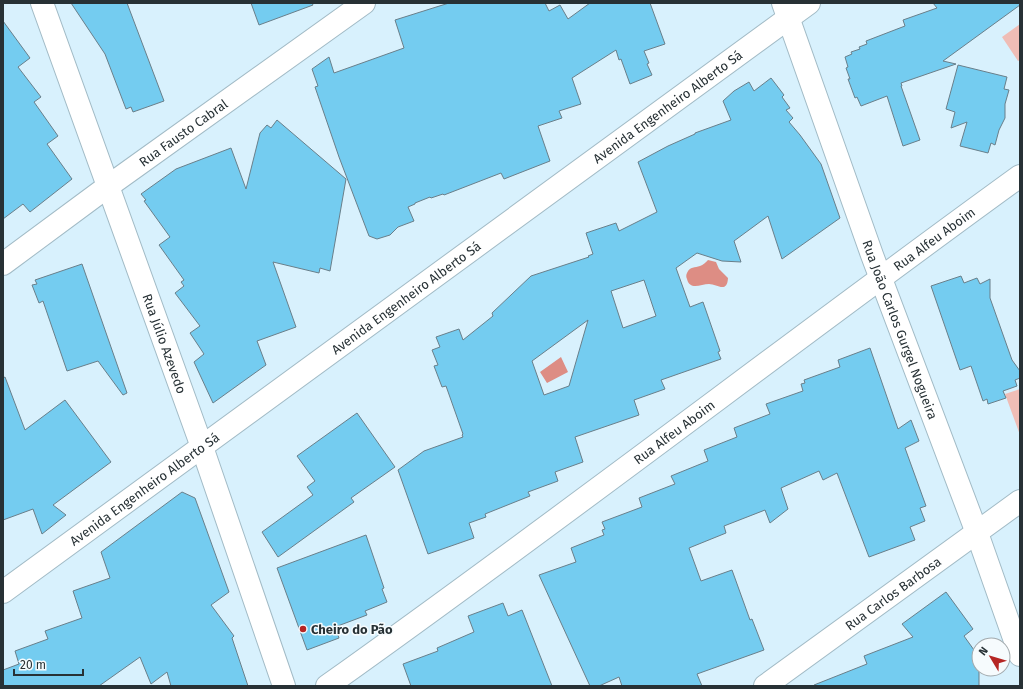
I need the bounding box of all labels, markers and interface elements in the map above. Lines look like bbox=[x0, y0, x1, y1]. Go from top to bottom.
street label: Avenida Engenheiro Alberto Sá bbox=[590, 47, 745, 166]
street label: Rua Fausto Cabral bbox=[136, 96, 231, 170]
street label: Rua Alfeu Aboim bbox=[891, 204, 978, 274]
street label: Avenida Engenheiro Alberto Sá bbox=[329, 238, 484, 357]
street label: Rua João Carlos Gurgel Nogueira bbox=[859, 238, 940, 421]
street label: Rua Júlio Azevedo bbox=[139, 292, 189, 396]
street label: Rua Alfeu Aboim bbox=[631, 397, 718, 467]
street label: Avenida Engenheiro Alberto Sá bbox=[67, 430, 222, 549]
street label: Rua Carlos Barbosa bbox=[842, 554, 944, 633]
place label: Cheiro do Pão bbox=[311, 622, 393, 637]
marker: Cheiro do Pão bbox=[298, 624, 308, 634]
north arrow bbox=[971, 637, 1011, 677]
text: N bbox=[976, 644, 991, 658]
scale bar bbox=[14, 651, 83, 677]
text: 20 m bbox=[20, 658, 46, 672]

